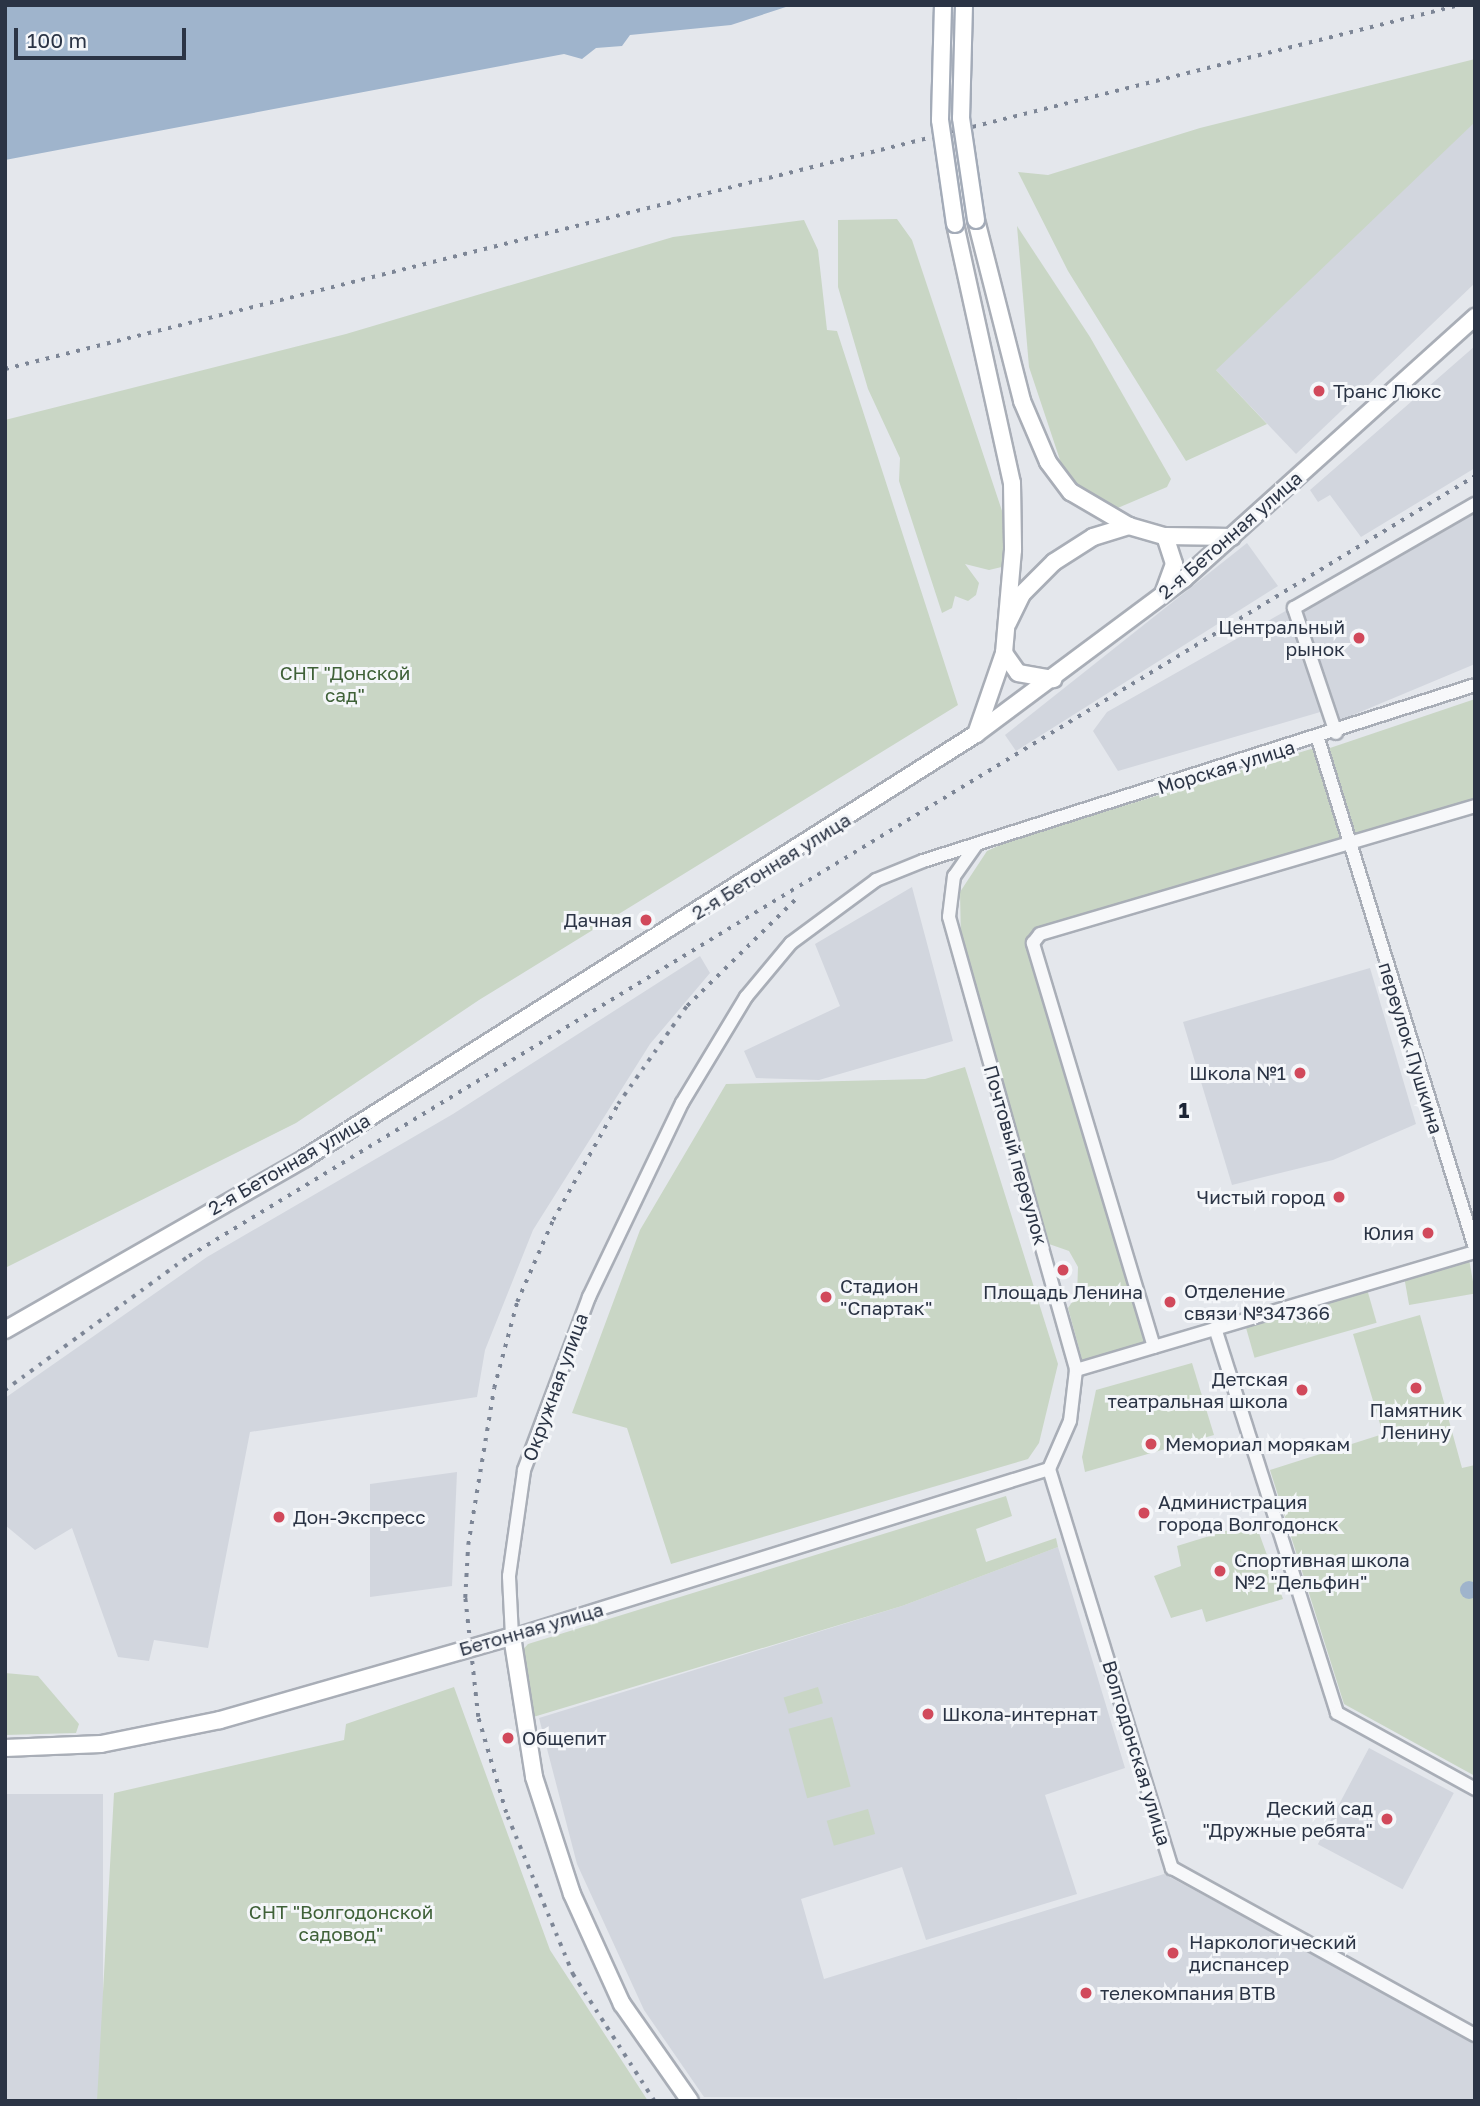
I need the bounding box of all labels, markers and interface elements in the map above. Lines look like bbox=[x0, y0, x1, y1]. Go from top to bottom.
scale bar bbox=[18, 14, 189, 58]
text: 100 m bbox=[27, 27, 87, 53]
place label: Транс Люкс bbox=[1333, 380, 1441, 402]
marker: Транс Люкс bbox=[1311, 383, 1327, 399]
street label: 2-я Бетонная улица bbox=[1153, 466, 1307, 604]
place label: Центральный рынок bbox=[1218, 616, 1345, 660]
marker: Центральный рынок bbox=[1351, 630, 1367, 646]
park label: СНТ "Донской сад" bbox=[280, 662, 410, 706]
street label: Морская улица bbox=[1155, 735, 1297, 799]
street label: 2-я Бетонная улица bbox=[687, 808, 855, 924]
place label: Дачная bbox=[564, 909, 632, 931]
marker: Дачная bbox=[638, 912, 654, 928]
street label: переулок Пушкина bbox=[1374, 959, 1448, 1137]
street label: Почтовый переулок bbox=[979, 1062, 1053, 1248]
place label: Школа №1 bbox=[1189, 1062, 1286, 1084]
marker: Школа №1 bbox=[1292, 1065, 1308, 1081]
district label: 1 bbox=[1179, 1097, 1189, 1123]
street label: 2-я Бетонная улица bbox=[204, 1108, 374, 1220]
place label: Чистый город bbox=[1196, 1186, 1325, 1208]
marker: Чистый город bbox=[1331, 1189, 1347, 1205]
place label: Юлия bbox=[1363, 1222, 1414, 1244]
marker: Юлия bbox=[1420, 1225, 1436, 1241]
marker: Площадь Ленина bbox=[1055, 1262, 1071, 1278]
place label: Стадион "Спартак" bbox=[840, 1275, 932, 1319]
place label: Отделение связи №347366 bbox=[1184, 1280, 1330, 1324]
place label: Площадь Ленина bbox=[983, 1281, 1143, 1303]
marker: Стадион "Спартак" bbox=[818, 1289, 834, 1305]
marker: Отделение связи №347366 bbox=[1162, 1294, 1178, 1310]
street label: Окружная улица bbox=[518, 1310, 592, 1464]
place label: Детская театральная школа bbox=[1108, 1368, 1288, 1412]
marker: Памятник Ленину bbox=[1408, 1380, 1424, 1396]
marker: Детская театральная школа bbox=[1294, 1382, 1310, 1398]
place label: Памятник Ленину bbox=[1370, 1399, 1462, 1443]
place label: Мемориал морякам bbox=[1165, 1433, 1350, 1455]
marker: Мемориал морякам bbox=[1143, 1436, 1159, 1452]
place label: Администрация города Волгодонск bbox=[1158, 1491, 1339, 1535]
marker: Администрация города Волгодонск bbox=[1136, 1505, 1152, 1521]
place label: Дон-Экспресс bbox=[293, 1506, 426, 1528]
marker: Дон-Экспресс bbox=[271, 1509, 287, 1525]
place label: Спортивная школа №2 "Дельфин" bbox=[1234, 1549, 1410, 1593]
marker: Спортивная школа №2 "Дельфин" bbox=[1212, 1563, 1228, 1579]
street label: Бетонная улица bbox=[456, 1597, 606, 1661]
street label: Волгодонская улица bbox=[1098, 1658, 1176, 1848]
place label: Школа-интернат bbox=[942, 1703, 1098, 1725]
marker: Школа-интернат bbox=[920, 1706, 936, 1722]
place label: Общепит bbox=[522, 1727, 607, 1749]
marker: Общепит bbox=[500, 1730, 516, 1746]
place label: Деский сад "Дружные ребята" bbox=[1203, 1797, 1373, 1841]
marker: Деский сад "Дружные ребята" bbox=[1379, 1811, 1395, 1827]
park label: СНТ "Волгодонской садовод" bbox=[249, 1901, 433, 1945]
place label: Наркологический диспансер bbox=[1189, 1931, 1356, 1975]
marker: Наркологический диспансер bbox=[1163, 1943, 1183, 1963]
place label: телекомпания ВТВ bbox=[1100, 1982, 1276, 2004]
marker: телекомпания ВТВ bbox=[1078, 1985, 1094, 2001]

